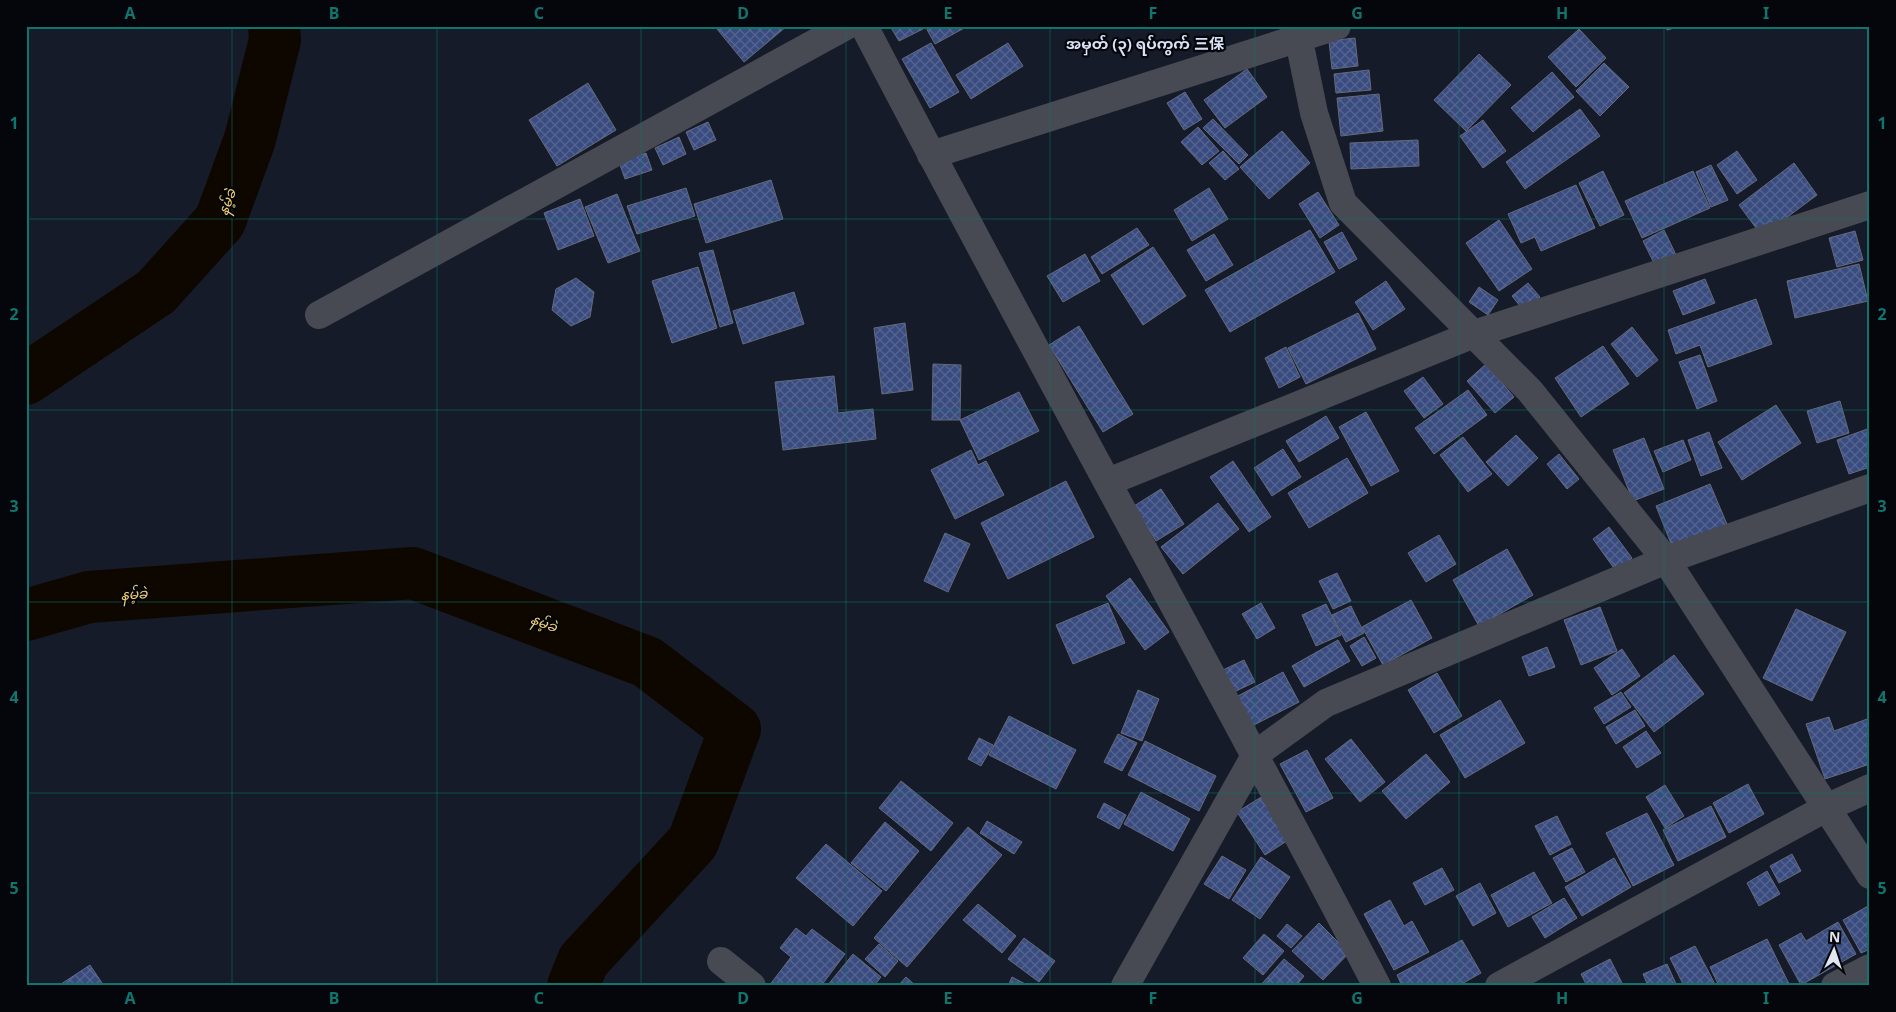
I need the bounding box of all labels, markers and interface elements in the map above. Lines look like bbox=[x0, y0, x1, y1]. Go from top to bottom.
text: A bbox=[124, 2, 136, 24]
text: B bbox=[329, 2, 339, 24]
text: C bbox=[534, 2, 544, 24]
text: D bbox=[737, 2, 749, 24]
text: E bbox=[944, 2, 953, 24]
text: F bbox=[1149, 2, 1157, 24]
text: G bbox=[1351, 2, 1363, 24]
text: H bbox=[1556, 2, 1568, 24]
text: I bbox=[1763, 2, 1769, 24]
district label: အမှတ် (၃) ရပ်ကွက် 三保 bbox=[1066, 33, 1225, 56]
text: 1 bbox=[9, 112, 19, 134]
text: 1 bbox=[1877, 112, 1887, 134]
water label: နမ့်ခဲ bbox=[213, 185, 243, 219]
text: 2 bbox=[9, 303, 19, 325]
text: 2 bbox=[1877, 303, 1887, 325]
text: 3 bbox=[9, 495, 19, 517]
text: 3 bbox=[1877, 495, 1887, 517]
water label: နမ့်ခဲ bbox=[120, 583, 149, 607]
water label: နမ့်ခဲ bbox=[527, 609, 561, 639]
text: 4 bbox=[9, 686, 19, 708]
text: 4 bbox=[1877, 686, 1887, 708]
text: 5 bbox=[9, 877, 19, 899]
text: 5 bbox=[1877, 877, 1887, 899]
north arrow bbox=[1808, 924, 1858, 974]
text: N bbox=[1829, 927, 1841, 946]
text: A bbox=[124, 987, 136, 1009]
text: B bbox=[329, 987, 339, 1009]
text: C bbox=[534, 987, 544, 1009]
text: D bbox=[737, 987, 749, 1009]
text: E bbox=[944, 987, 953, 1009]
text: F bbox=[1149, 987, 1157, 1009]
text: G bbox=[1351, 987, 1363, 1009]
text: H bbox=[1556, 987, 1568, 1009]
text: I bbox=[1763, 987, 1769, 1009]

